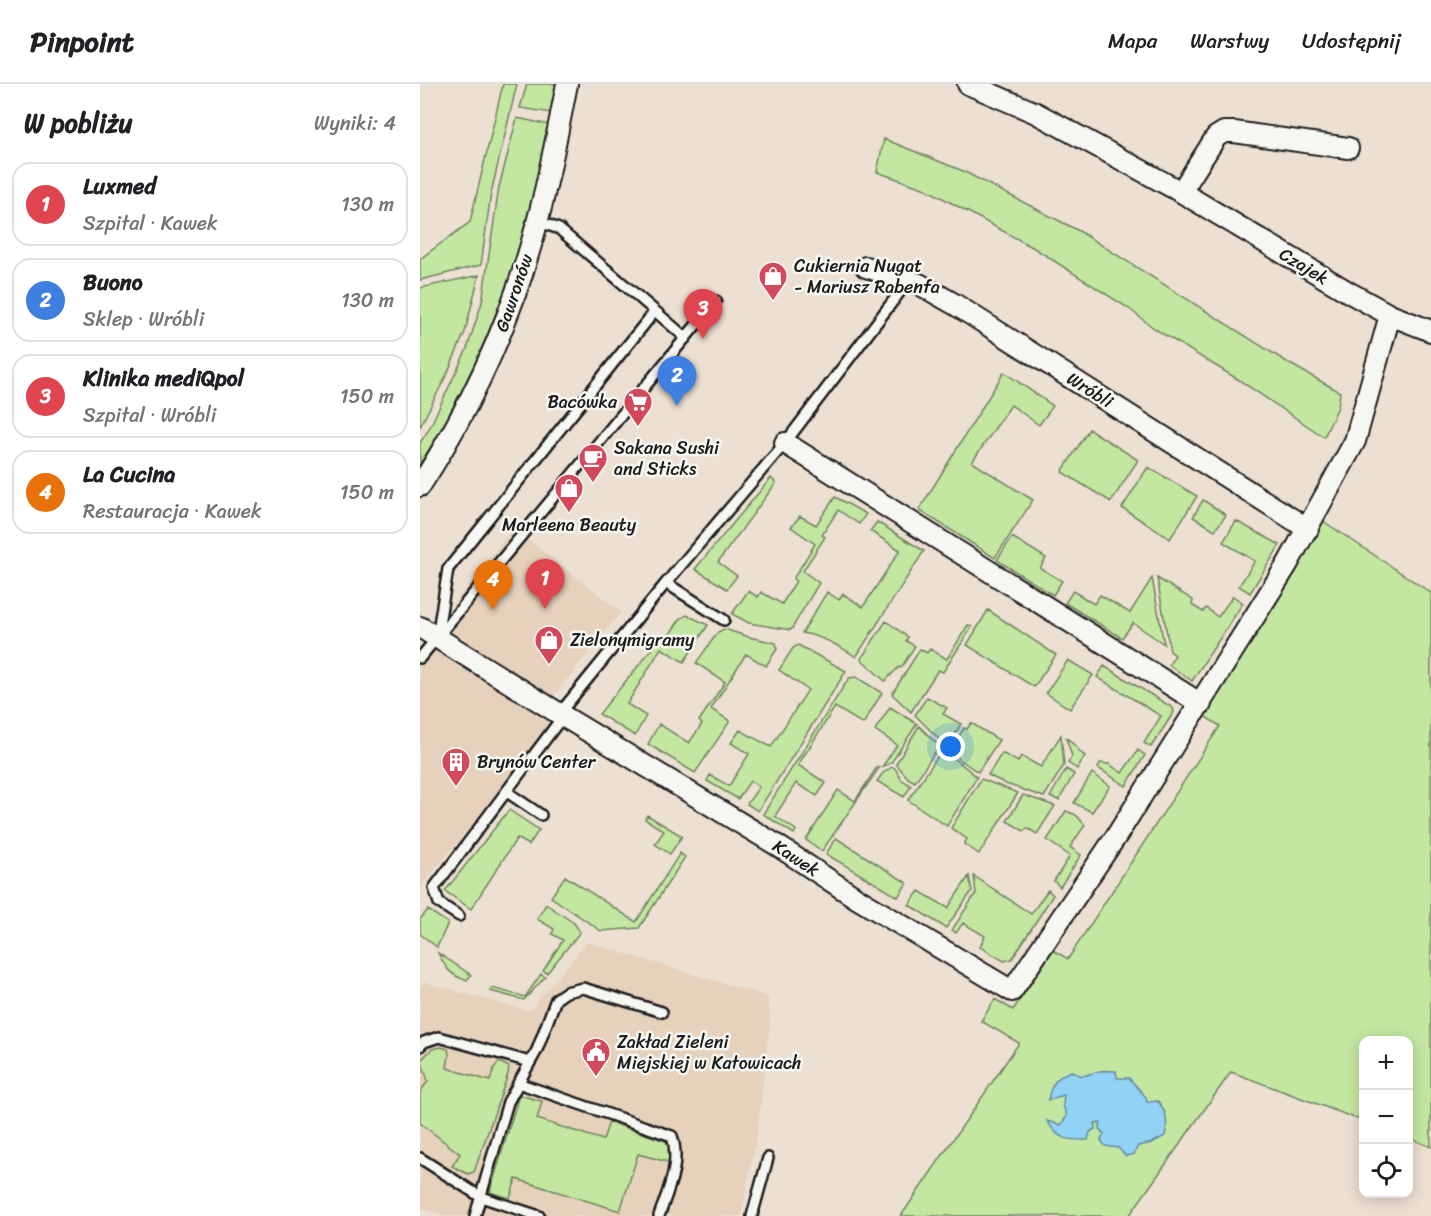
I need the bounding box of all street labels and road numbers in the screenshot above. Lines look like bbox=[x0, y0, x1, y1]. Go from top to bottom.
street label: Czajek bbox=[1273, 239, 1335, 293]
street label: Gawronów bbox=[486, 249, 542, 336]
street label: Wróbli bbox=[1060, 363, 1121, 417]
street label: Kawek bbox=[766, 831, 827, 886]

